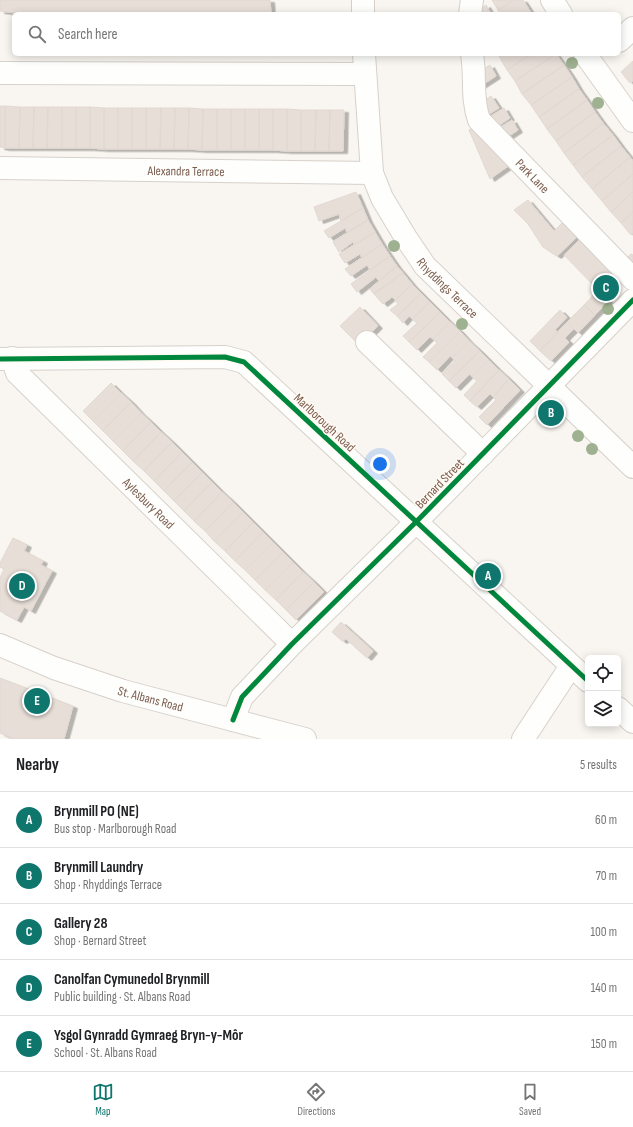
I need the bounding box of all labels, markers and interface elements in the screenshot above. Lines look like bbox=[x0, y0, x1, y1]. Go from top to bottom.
search box bbox=[12, 12, 621, 56]
icon: search bbox=[26, 23, 48, 45]
text: Search here bbox=[58, 25, 118, 44]
street label: Park Lane bbox=[512, 156, 552, 197]
street label: Alexandra Terrace bbox=[146, 163, 225, 180]
street label: Rhyddings Terrace bbox=[413, 255, 481, 322]
pin: C bbox=[593, 273, 619, 303]
street label: Marlborough Road bbox=[290, 390, 358, 455]
pin: B bbox=[538, 398, 564, 428]
your location bbox=[370, 454, 390, 474]
street label: Bernard Street bbox=[412, 455, 468, 512]
street label: Aylesbury Road bbox=[118, 474, 177, 533]
pin: A bbox=[475, 561, 501, 591]
pin: D bbox=[9, 571, 35, 601]
map controls bbox=[585, 655, 621, 727]
button: locate bbox=[585, 655, 621, 691]
street label: St. Albans Road bbox=[116, 683, 185, 716]
pin: E bbox=[24, 686, 50, 716]
button: layers bbox=[585, 691, 621, 727]
text: Nearby bbox=[16, 755, 59, 775]
text: 5 results bbox=[580, 757, 617, 773]
text: Brynmill PO (NE) bbox=[54, 802, 139, 821]
text: A bbox=[26, 812, 32, 828]
text: 60 m bbox=[595, 812, 617, 828]
text: Bus stop · Marlborough Road bbox=[54, 821, 176, 837]
text: Brynmill Laundry bbox=[54, 858, 143, 877]
text: B bbox=[26, 868, 32, 884]
text: 70 m bbox=[596, 868, 617, 884]
text: Shop · Rhyddings Terrace bbox=[54, 877, 162, 893]
text: Gallery 28 bbox=[54, 914, 107, 933]
text: C bbox=[26, 924, 32, 940]
text: 100 m bbox=[590, 924, 617, 940]
text: Shop · Bernard Street bbox=[54, 933, 146, 949]
text: Canolfan Cymunedol Brynmill bbox=[54, 970, 210, 989]
text: D bbox=[26, 980, 32, 996]
text: 140 m bbox=[591, 980, 617, 996]
text: Public building · St. Albans Road bbox=[54, 989, 190, 1005]
text: Ysgol Gynradd Gymraeg Bryn-y-Môr bbox=[54, 1026, 243, 1045]
text: E bbox=[26, 1036, 32, 1052]
text: 150 m bbox=[591, 1036, 617, 1052]
text: School · St. Albans Road bbox=[54, 1045, 157, 1061]
tab: Map bbox=[92, 1081, 114, 1118]
tab: Directions bbox=[298, 1081, 335, 1118]
tab: Saved bbox=[519, 1081, 541, 1118]

